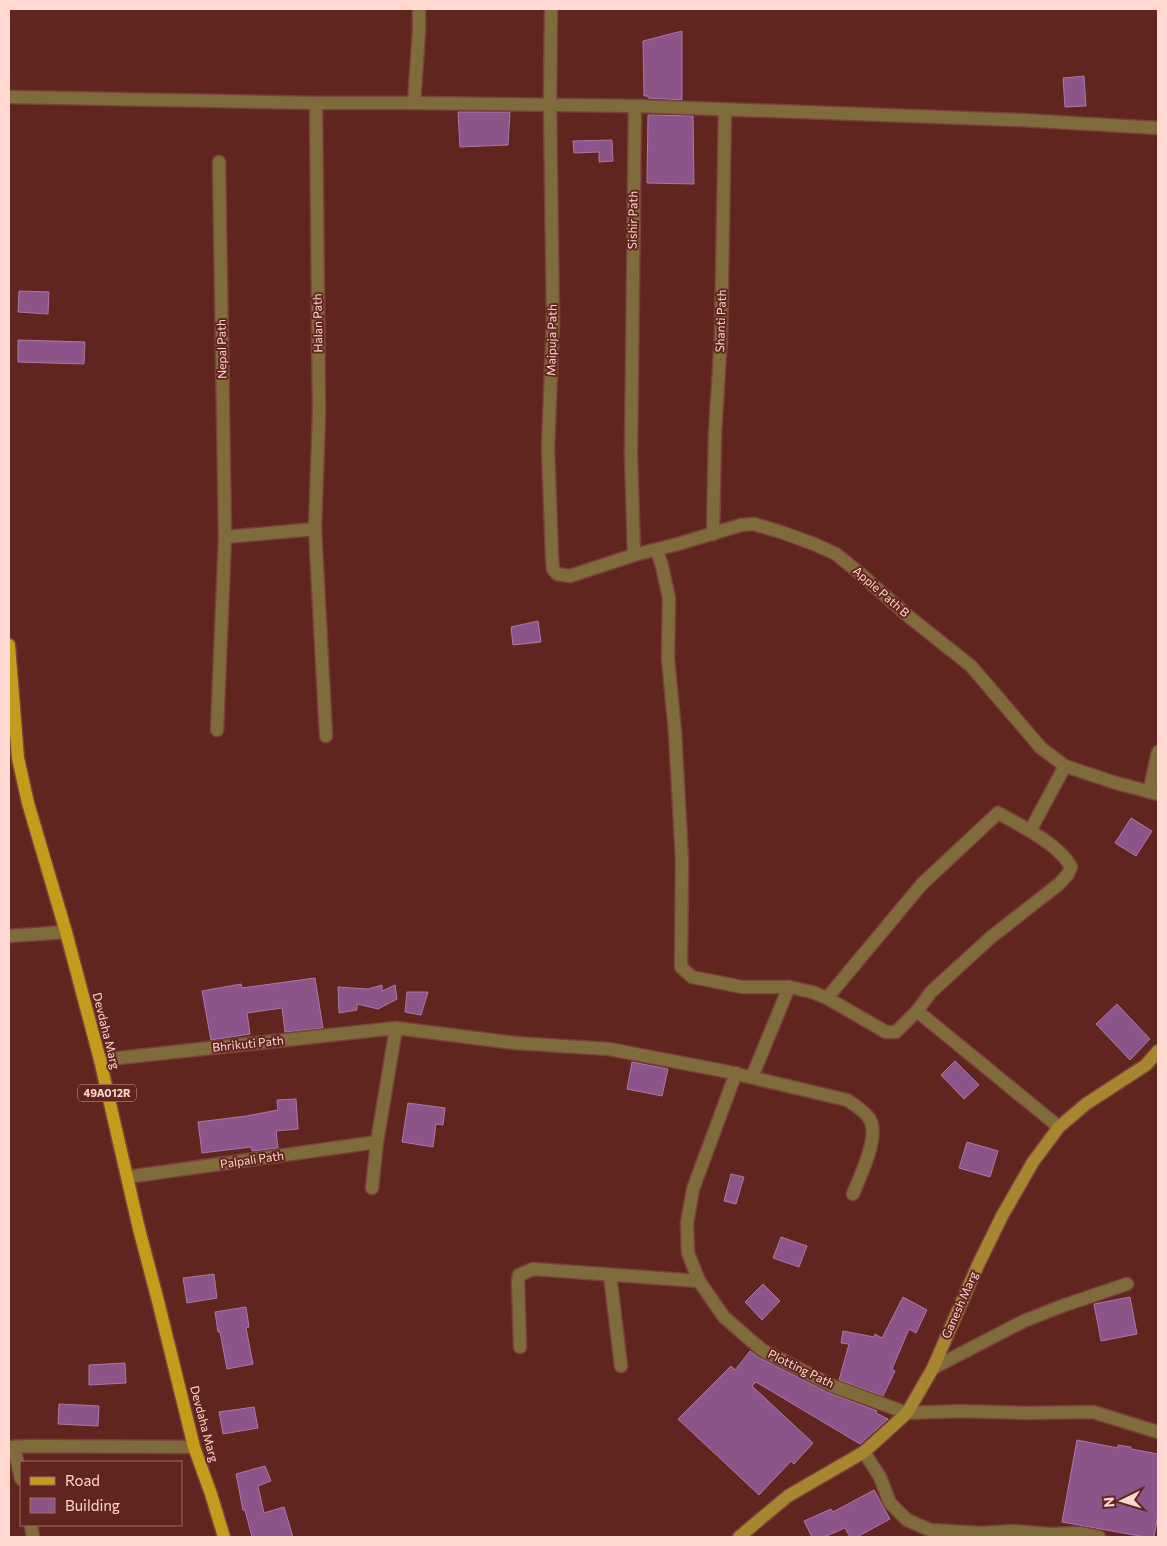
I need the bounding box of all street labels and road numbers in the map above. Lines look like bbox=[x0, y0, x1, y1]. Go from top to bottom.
street label: Sishir Path bbox=[624, 191, 640, 249]
street label: Shanti Path bbox=[712, 289, 728, 353]
street label: Halan Path bbox=[309, 293, 325, 353]
street label: Maipuja Path bbox=[543, 304, 559, 376]
street label: Nepal Path bbox=[213, 319, 229, 379]
street label: Apple Path B bbox=[851, 563, 913, 620]
street label: Devdaha Marg bbox=[91, 991, 123, 1071]
street label: Bhrikuti Path bbox=[212, 1032, 284, 1054]
road number: 49A012R bbox=[78, 1084, 136, 1102]
street label: Palpali Path bbox=[219, 1148, 285, 1170]
street label: Ganesh Marg bbox=[938, 1268, 980, 1340]
street label: Plotting Path bbox=[766, 1346, 837, 1390]
street label: Devdaha Marg bbox=[188, 1384, 222, 1464]

